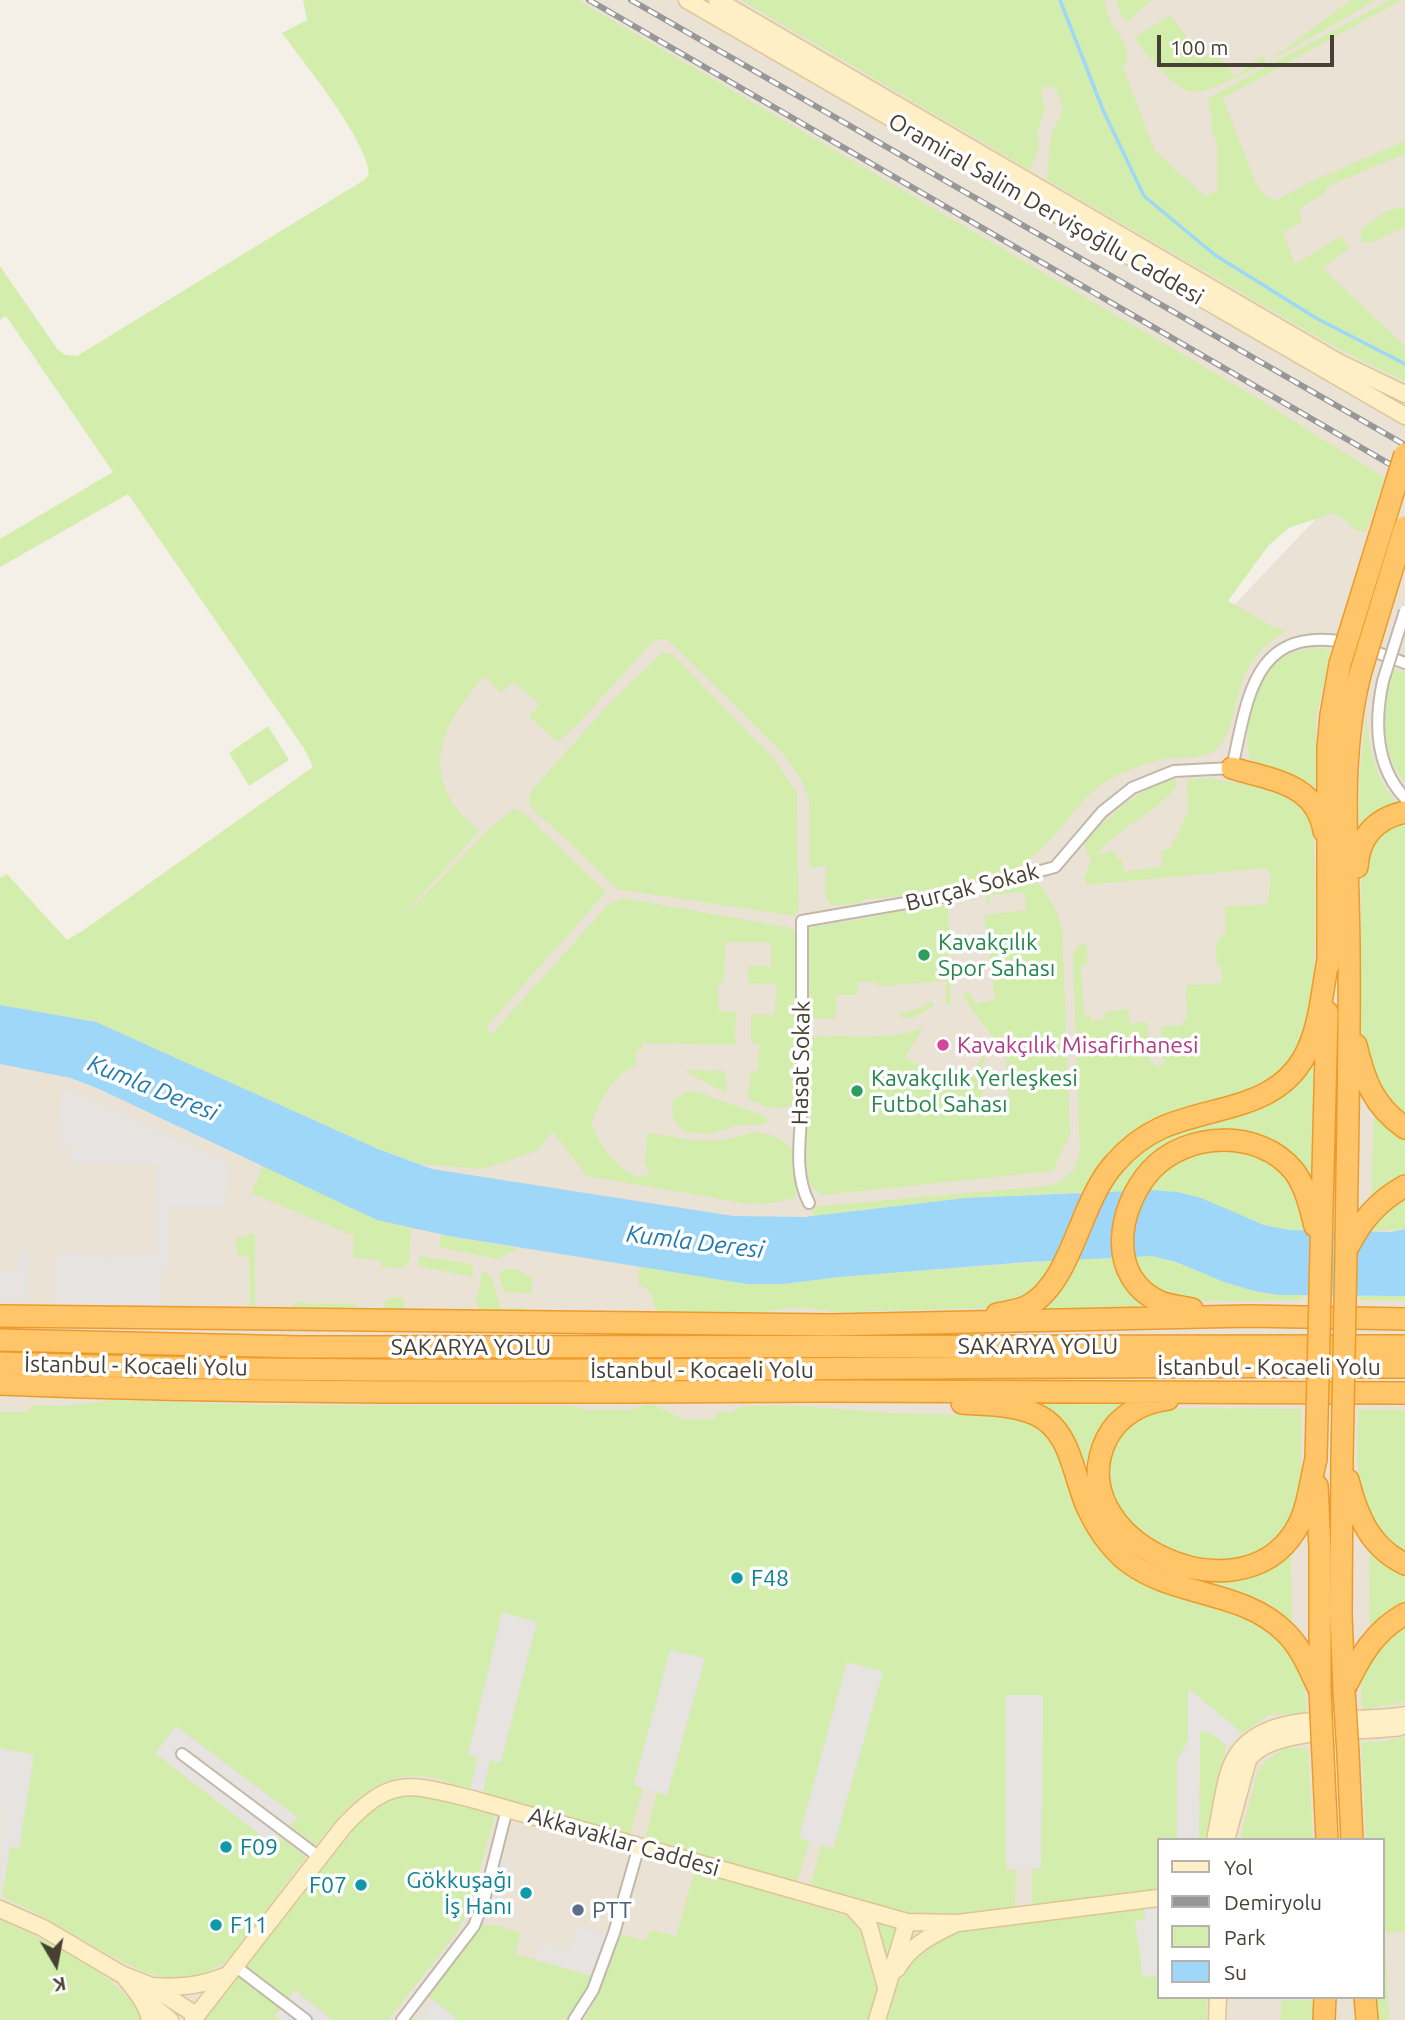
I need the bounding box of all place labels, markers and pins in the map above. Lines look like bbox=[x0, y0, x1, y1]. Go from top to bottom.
place label: Kavakçılık Spor Sahası bbox=[938, 928, 1055, 982]
marker: Kavakçılık Spor Sahası bbox=[916, 947, 932, 963]
place label: Kavakçılık Misafirhanesi bbox=[957, 1031, 1199, 1059]
marker: Kavakçılık Misafirhanesi bbox=[935, 1037, 951, 1053]
place label: Kavakçılık Yerleşkesi Futbol Sahası bbox=[871, 1064, 1078, 1118]
marker: Kavakçılık Yerleşkesi Futbol Sahası bbox=[849, 1083, 865, 1099]
place label: F48 bbox=[751, 1564, 789, 1592]
marker: F48 bbox=[729, 1570, 745, 1586]
place label: F09 bbox=[240, 1833, 278, 1861]
marker: F09 bbox=[218, 1839, 234, 1855]
place label: Gökkuşağı İş Hanı bbox=[406, 1866, 512, 1920]
place label: F07 bbox=[309, 1871, 347, 1899]
marker: F07 bbox=[353, 1877, 369, 1893]
marker: Gökkuşağı İş Hanı bbox=[518, 1885, 534, 1901]
place label: PTT bbox=[592, 1896, 632, 1924]
marker: PTT bbox=[570, 1902, 586, 1918]
place label: F11 bbox=[230, 1911, 268, 1939]
marker: F11 bbox=[208, 1917, 224, 1933]

